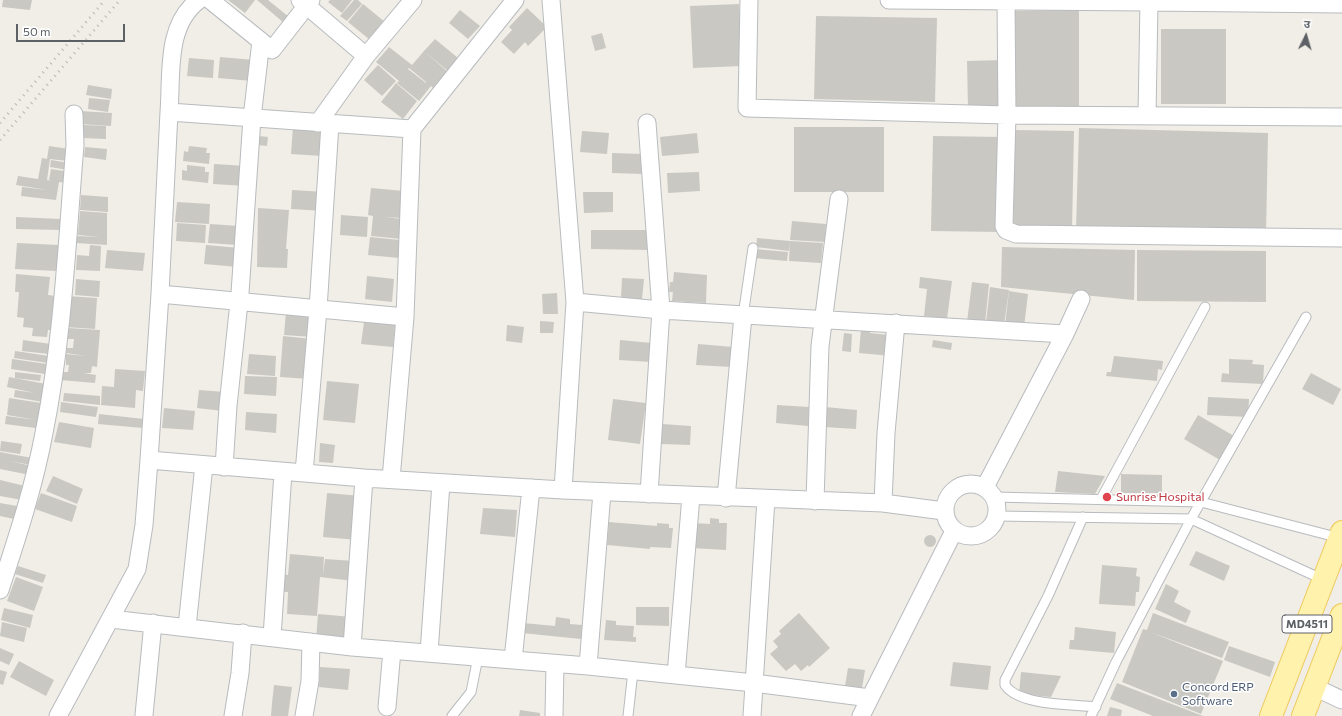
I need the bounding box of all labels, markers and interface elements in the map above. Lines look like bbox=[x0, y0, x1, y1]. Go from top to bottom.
scale bar bbox=[18, 16, 127, 42]
north arrow bbox=[1286, 16, 1326, 56]
text: उ bbox=[1303, 17, 1311, 30]
text: 50 m bbox=[23, 24, 51, 38]
place label: Sunrise Hospital bbox=[1116, 490, 1205, 504]
marker: Sunrise Hospital bbox=[1101, 491, 1113, 503]
road number: MD4511 bbox=[1282, 615, 1332, 633]
place label: Concord ERP Software bbox=[1182, 680, 1254, 708]
marker: Concord ERP Software bbox=[1169, 689, 1179, 699]

